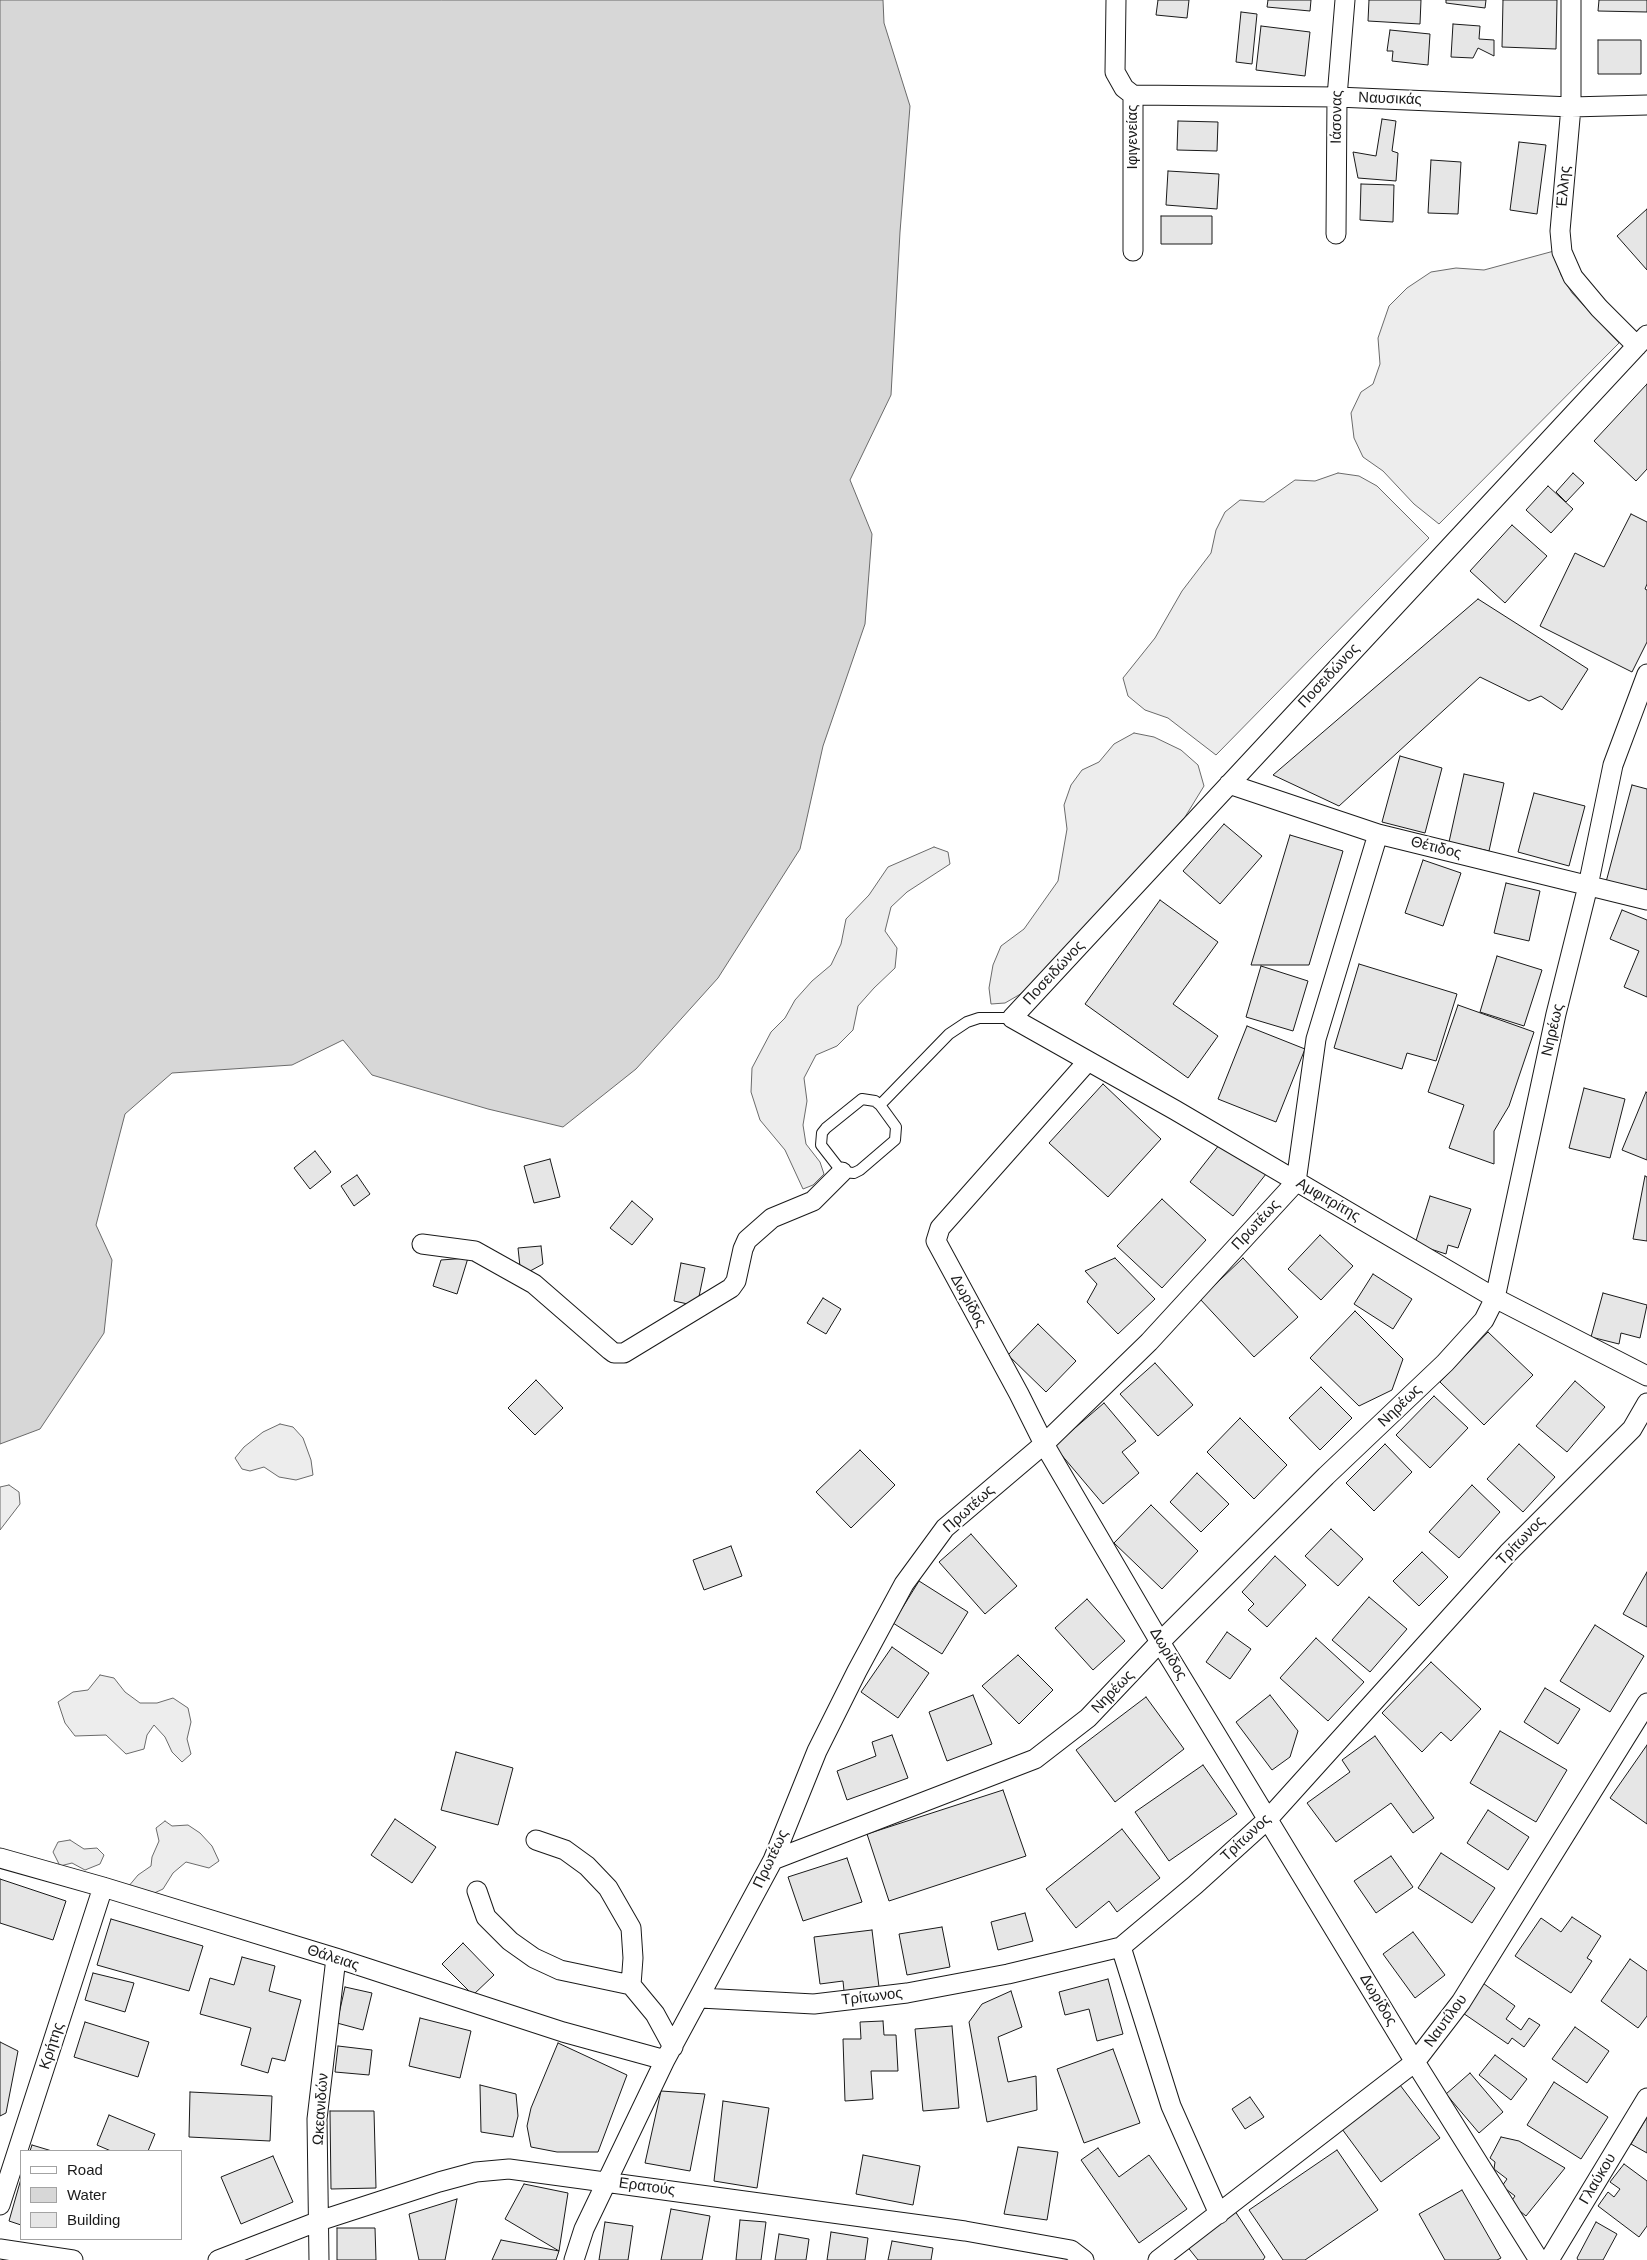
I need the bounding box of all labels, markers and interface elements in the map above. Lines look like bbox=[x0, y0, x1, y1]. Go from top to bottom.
street label: Ναυσικάς bbox=[1358, 89, 1422, 109]
street label: Ιάσονας bbox=[1328, 90, 1346, 144]
street label: Ιφιγενείας bbox=[1124, 105, 1142, 169]
street label: Έλλης bbox=[1553, 165, 1575, 209]
street label: Ποσειδώνος bbox=[1295, 640, 1363, 712]
street label: Θέτιδος bbox=[1409, 833, 1463, 863]
street label: Ποσειδώνος bbox=[1020, 937, 1088, 1009]
street label: Νηρέως bbox=[1538, 1002, 1568, 1058]
street label: Αμφιτρίτης bbox=[1293, 1174, 1363, 1226]
street label: Πρωτέως bbox=[1228, 1196, 1284, 1254]
street label: Δωρίδος bbox=[946, 1271, 990, 1331]
street label: Νηρέως bbox=[1375, 1381, 1425, 1431]
street label: Πρωτέως bbox=[940, 1481, 998, 1537]
street label: Τρίτωνος bbox=[1493, 1513, 1549, 1569]
street label: Δωρίδος bbox=[1145, 1625, 1191, 1683]
street label: Νηρέως bbox=[1088, 1667, 1138, 1717]
street label: Τρίτωνος bbox=[1217, 1810, 1275, 1866]
street label: Πρωτέως bbox=[750, 1827, 792, 1891]
street label: Θάλειας bbox=[305, 1941, 361, 1975]
street label: Δωρίδος bbox=[1355, 1971, 1401, 2029]
street label: Τρίτωνος bbox=[840, 1984, 904, 2010]
street label: Ναυτίλου bbox=[1421, 1991, 1471, 2051]
street label: Κρήτης bbox=[36, 2020, 68, 2072]
street label: Ωκεανιδών bbox=[309, 2072, 333, 2146]
legend bbox=[20, 2150, 182, 2240]
street label: Γλαύκου bbox=[1576, 2150, 1620, 2208]
text: Road bbox=[67, 2161, 103, 2178]
street label: Ερατούς bbox=[618, 2174, 676, 2200]
text: Water bbox=[67, 2186, 106, 2203]
text: Building bbox=[67, 2211, 120, 2228]

